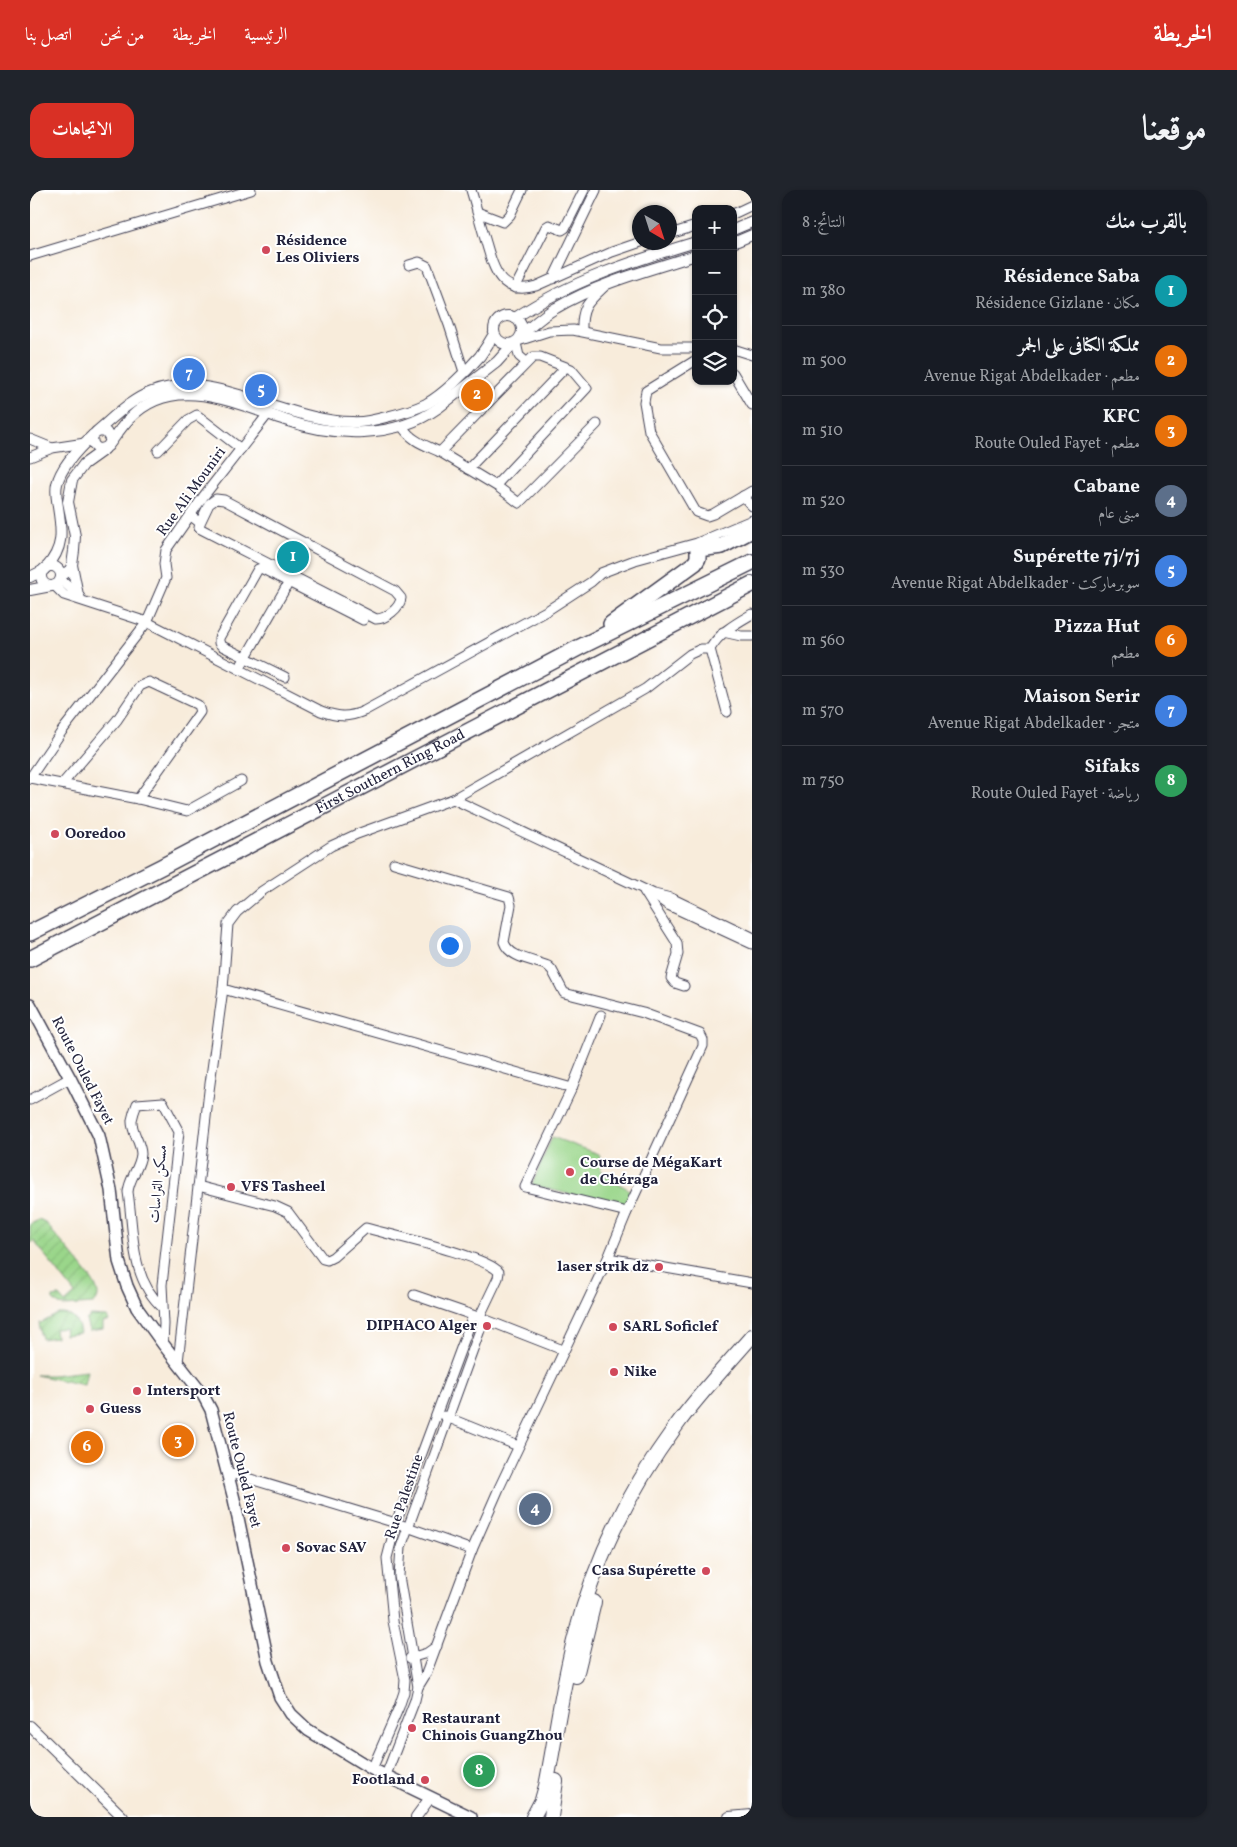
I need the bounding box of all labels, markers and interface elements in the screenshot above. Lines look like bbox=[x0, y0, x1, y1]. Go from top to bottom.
text: الخريطة bbox=[1154, 18, 1212, 52]
text: اتصل بنا bbox=[25, 23, 72, 48]
text: من نحن bbox=[100, 23, 144, 48]
text: الخريطة bbox=[172, 23, 216, 48]
text: الرئيسية bbox=[244, 23, 287, 48]
button: الاتجاهات bbox=[30, 103, 134, 158]
text: موقعنا bbox=[1142, 106, 1207, 154]
north arrow bbox=[632, 205, 677, 250]
map controls bbox=[692, 205, 737, 385]
button: + bbox=[692, 205, 737, 250]
text: بالقرب منك bbox=[1105, 208, 1187, 237]
text: النتائج: 8 bbox=[802, 212, 845, 234]
place label: Résidence Les Oliviers bbox=[276, 231, 359, 269]
marker: Résidence Les Oliviers bbox=[260, 244, 272, 256]
button: − bbox=[692, 250, 737, 295]
text: Résidence Saba bbox=[1004, 264, 1140, 290]
text: 380 m bbox=[802, 280, 845, 302]
text: 1 bbox=[1168, 280, 1174, 302]
text: مكان · Résidence Gizlane bbox=[975, 293, 1140, 315]
button: locate bbox=[692, 295, 737, 340]
text: مملكة الكنافى على الجمر bbox=[1018, 333, 1140, 359]
button: layers bbox=[692, 340, 737, 385]
text: 500 m bbox=[802, 350, 846, 372]
text: 2 bbox=[1167, 350, 1175, 372]
pin: 7 bbox=[173, 355, 205, 393]
text: مطعم · Avenue Rigat Abdelkader bbox=[924, 366, 1140, 388]
pin: 5 bbox=[245, 371, 277, 409]
pin: 2 bbox=[461, 376, 493, 414]
text: KFC bbox=[1103, 404, 1140, 430]
text: 510 m bbox=[802, 420, 843, 442]
text: 3 bbox=[1167, 420, 1175, 442]
text: مطعم · Route Ouled Fayet bbox=[974, 433, 1140, 455]
street label: Rue Ali Mouniri bbox=[152, 443, 232, 541]
text: Cabane bbox=[1074, 474, 1140, 500]
text: 520 m bbox=[802, 490, 845, 512]
text: 4 bbox=[1166, 490, 1176, 512]
text: مبنى عام bbox=[1098, 503, 1140, 525]
pin: 1 bbox=[277, 538, 309, 576]
text: Supérette 7j/7j bbox=[1013, 544, 1140, 570]
text: 530 m bbox=[802, 560, 845, 582]
text: 5 bbox=[1167, 560, 1175, 582]
text: سوبرماركت · Avenue Rigat Abdelkader bbox=[891, 573, 1140, 595]
text: Pizza Hut bbox=[1054, 614, 1140, 640]
text: 560 m bbox=[802, 630, 845, 652]
text: 6 bbox=[1167, 630, 1175, 652]
text: مطعم bbox=[1111, 643, 1140, 665]
text: Maison Serir bbox=[1024, 684, 1140, 710]
text: 570 m bbox=[802, 700, 844, 722]
text: 7 bbox=[1167, 700, 1175, 722]
text: متجر · Avenue Rigat Abdelkader bbox=[928, 713, 1140, 735]
street label: First Southern Ring Road bbox=[312, 724, 469, 819]
text: Sifaks bbox=[1085, 754, 1140, 780]
text: 750 m bbox=[802, 770, 844, 792]
text: 8 bbox=[1167, 770, 1175, 792]
text: رياضة · Route Ouled Fayet bbox=[971, 783, 1140, 805]
place label: Ooredoo bbox=[65, 824, 126, 845]
marker: Ooredoo bbox=[49, 828, 61, 840]
your location bbox=[437, 933, 463, 959]
street label: Route Ouled Fayet bbox=[46, 1013, 118, 1129]
street label: مسكن التراسات bbox=[144, 1144, 174, 1224]
place label: Course de MégaKart de Chéraga bbox=[580, 1153, 722, 1191]
marker: Course de MégaKart de Chéraga bbox=[564, 1166, 576, 1178]
place label: VFS Tasheel bbox=[241, 1177, 325, 1198]
marker: VFS Tasheel bbox=[225, 1181, 237, 1193]
place label: laser strik dz bbox=[557, 1257, 649, 1278]
marker: laser strik dz bbox=[653, 1261, 665, 1273]
place label: DIPHACO Alger bbox=[366, 1316, 477, 1337]
place label: SARL Soficlef bbox=[623, 1317, 719, 1338]
marker: DIPHACO Alger bbox=[481, 1320, 493, 1332]
marker: SARL Soficlef bbox=[607, 1321, 619, 1333]
place label: Nike bbox=[624, 1362, 657, 1383]
marker: Nike bbox=[608, 1366, 620, 1378]
place label: Intersport bbox=[147, 1381, 221, 1402]
marker: Intersport bbox=[131, 1385, 143, 1397]
place label: Guess bbox=[100, 1399, 141, 1420]
marker: Guess bbox=[84, 1403, 96, 1415]
street label: Route Ouled Fayet bbox=[216, 1410, 266, 1530]
pin: 3 bbox=[162, 1422, 194, 1460]
pin: 6 bbox=[71, 1428, 103, 1466]
street label: Rue Palestine bbox=[381, 1452, 429, 1542]
pin: 4 bbox=[519, 1490, 551, 1528]
place label: Sovac SAV bbox=[296, 1538, 367, 1559]
marker: Sovac SAV bbox=[280, 1542, 292, 1554]
place label: Casa Supérette bbox=[592, 1561, 696, 1582]
marker: Casa Supérette bbox=[700, 1565, 712, 1577]
place label: Restaurant Chinois GuangZhou bbox=[422, 1709, 563, 1747]
marker: Restaurant Chinois GuangZhou bbox=[406, 1722, 418, 1734]
pin: 8 bbox=[463, 1752, 495, 1790]
place label: Footland bbox=[352, 1770, 415, 1791]
marker: Footland bbox=[419, 1774, 431, 1786]

